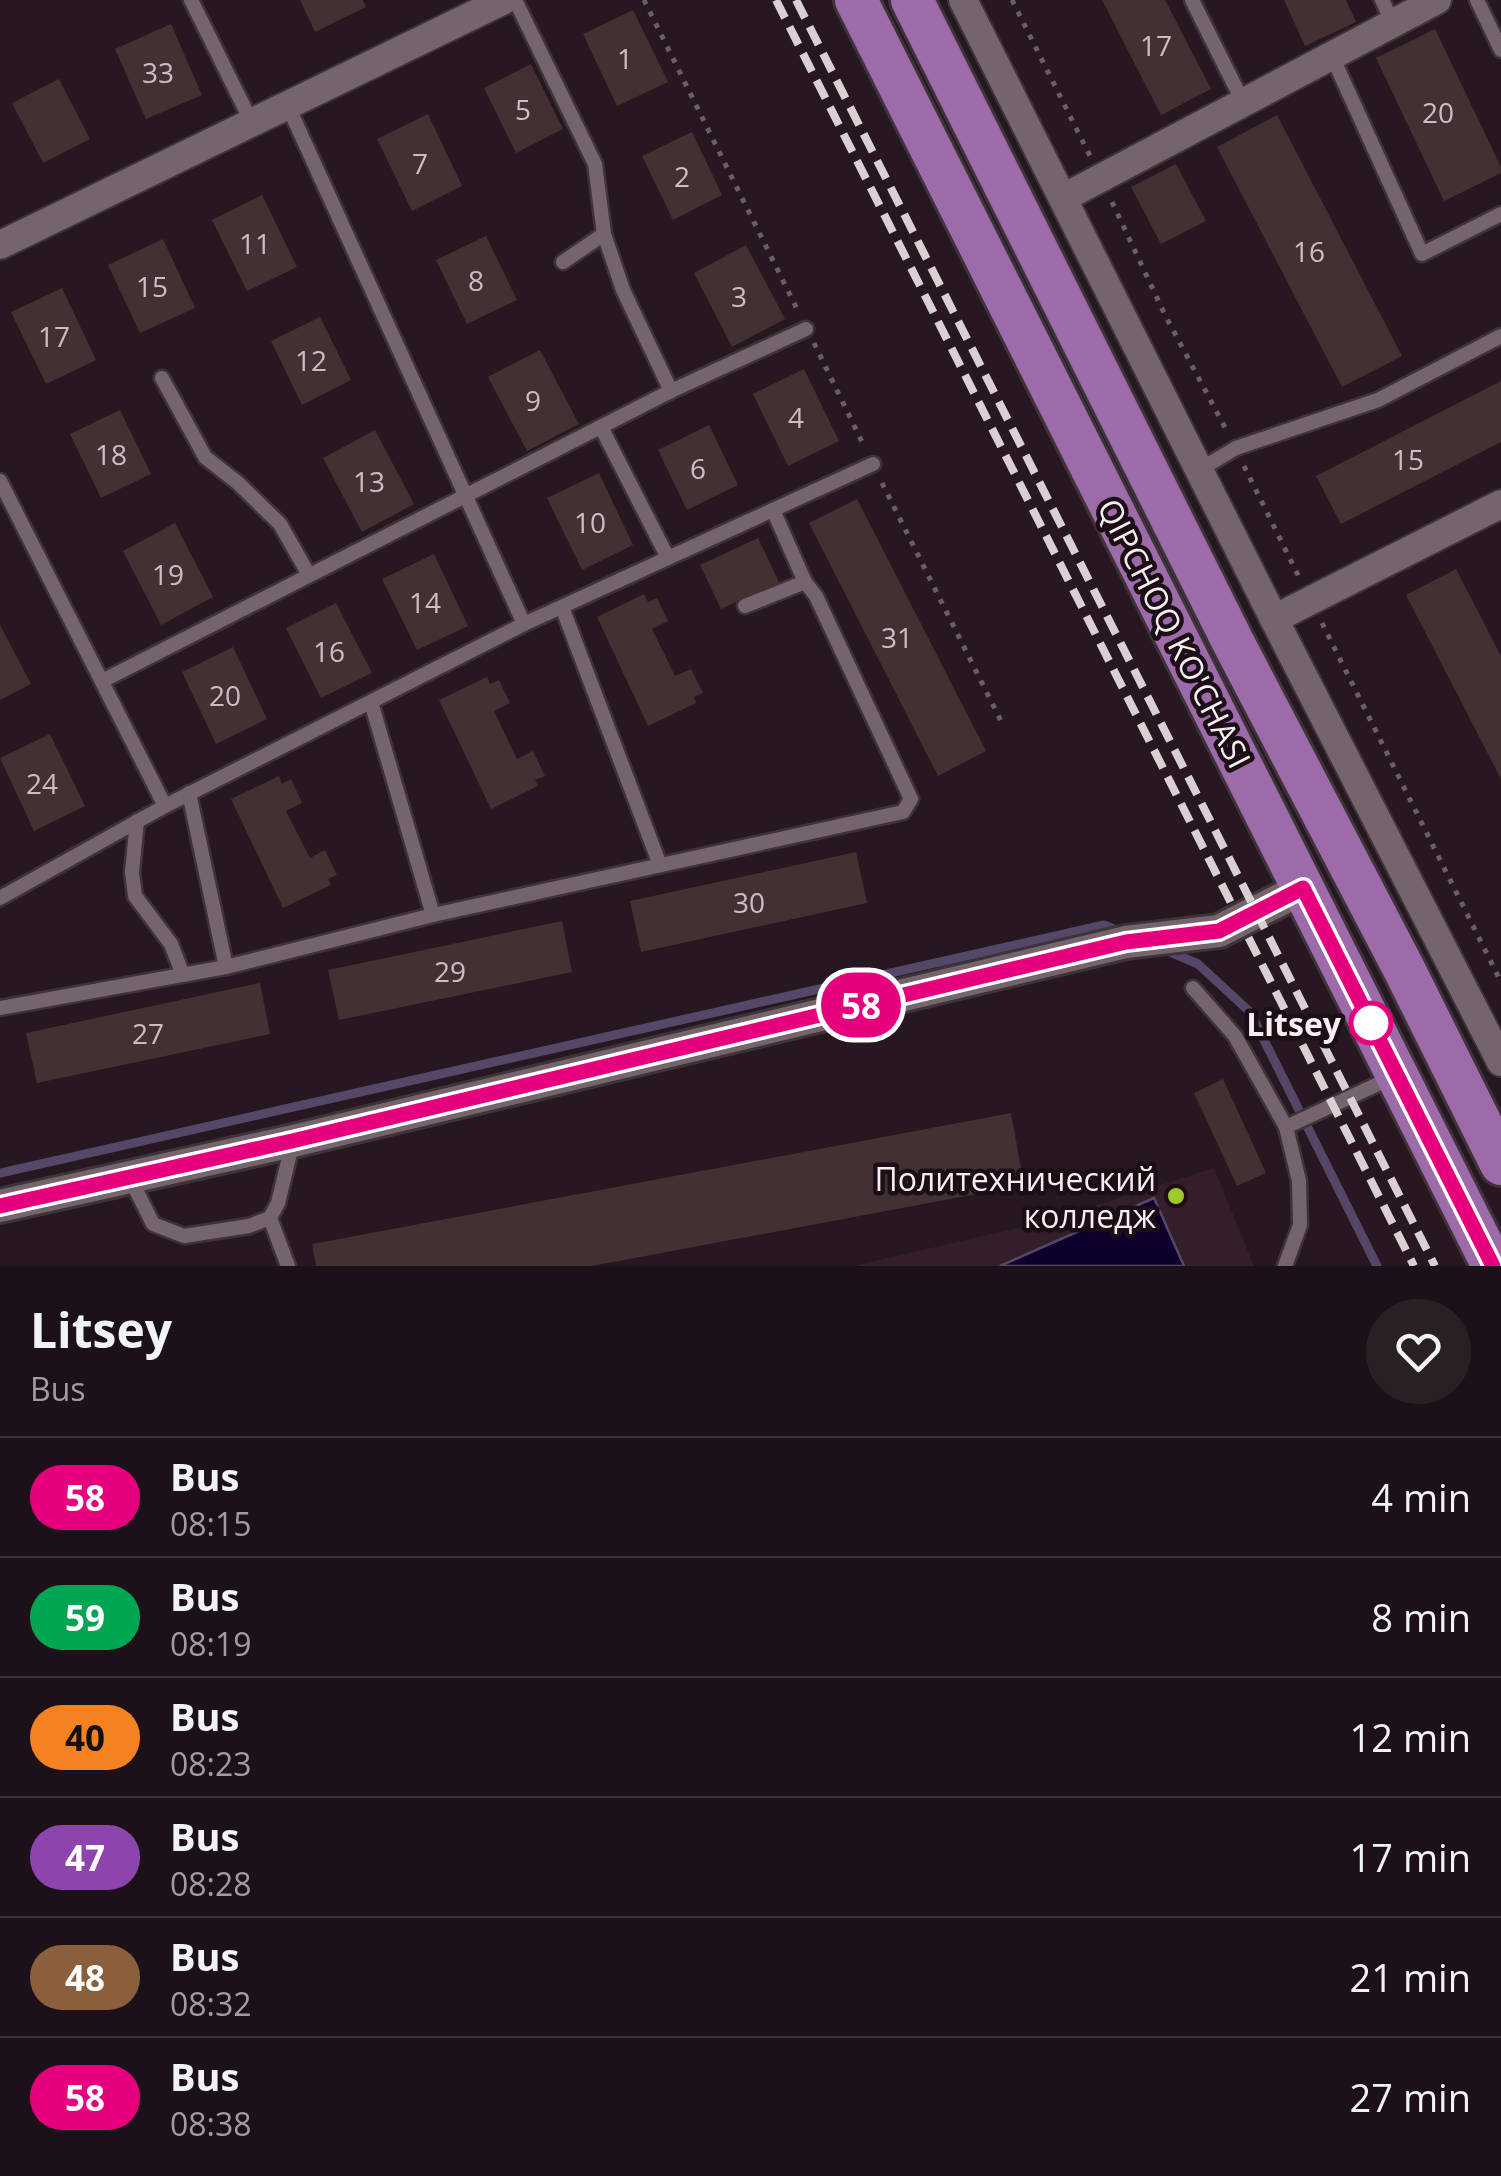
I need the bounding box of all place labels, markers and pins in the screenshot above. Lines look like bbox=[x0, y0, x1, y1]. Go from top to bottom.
place label: Litsey bbox=[1246, 1002, 1342, 1045]
marker: Litsey bbox=[1350, 1002, 1392, 1044]
place label: Политехнический колледж bbox=[874, 1157, 1156, 1237]
marker: Политехнический колледж bbox=[1165, 1185, 1187, 1207]

